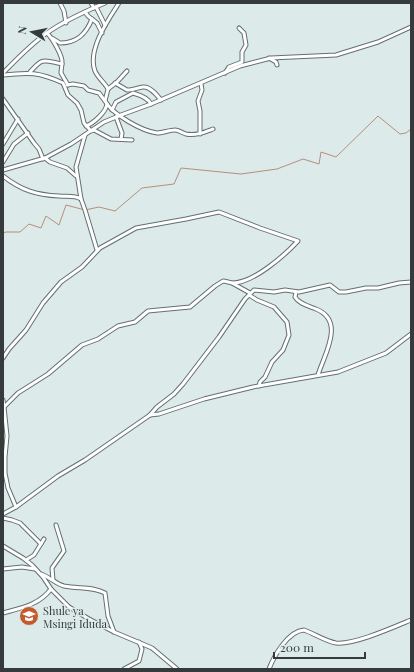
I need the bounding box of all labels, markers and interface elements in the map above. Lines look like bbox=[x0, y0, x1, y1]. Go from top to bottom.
north arrow bbox=[12, 12, 52, 52]
text: N bbox=[14, 25, 30, 35]
place label: Shule ya Msingi Iduda bbox=[43, 603, 108, 631]
school or university icon: Shule ya Msingi Iduda bbox=[18, 605, 40, 627]
scale bar bbox=[274, 634, 365, 660]
text: 200 m bbox=[280, 639, 314, 655]

